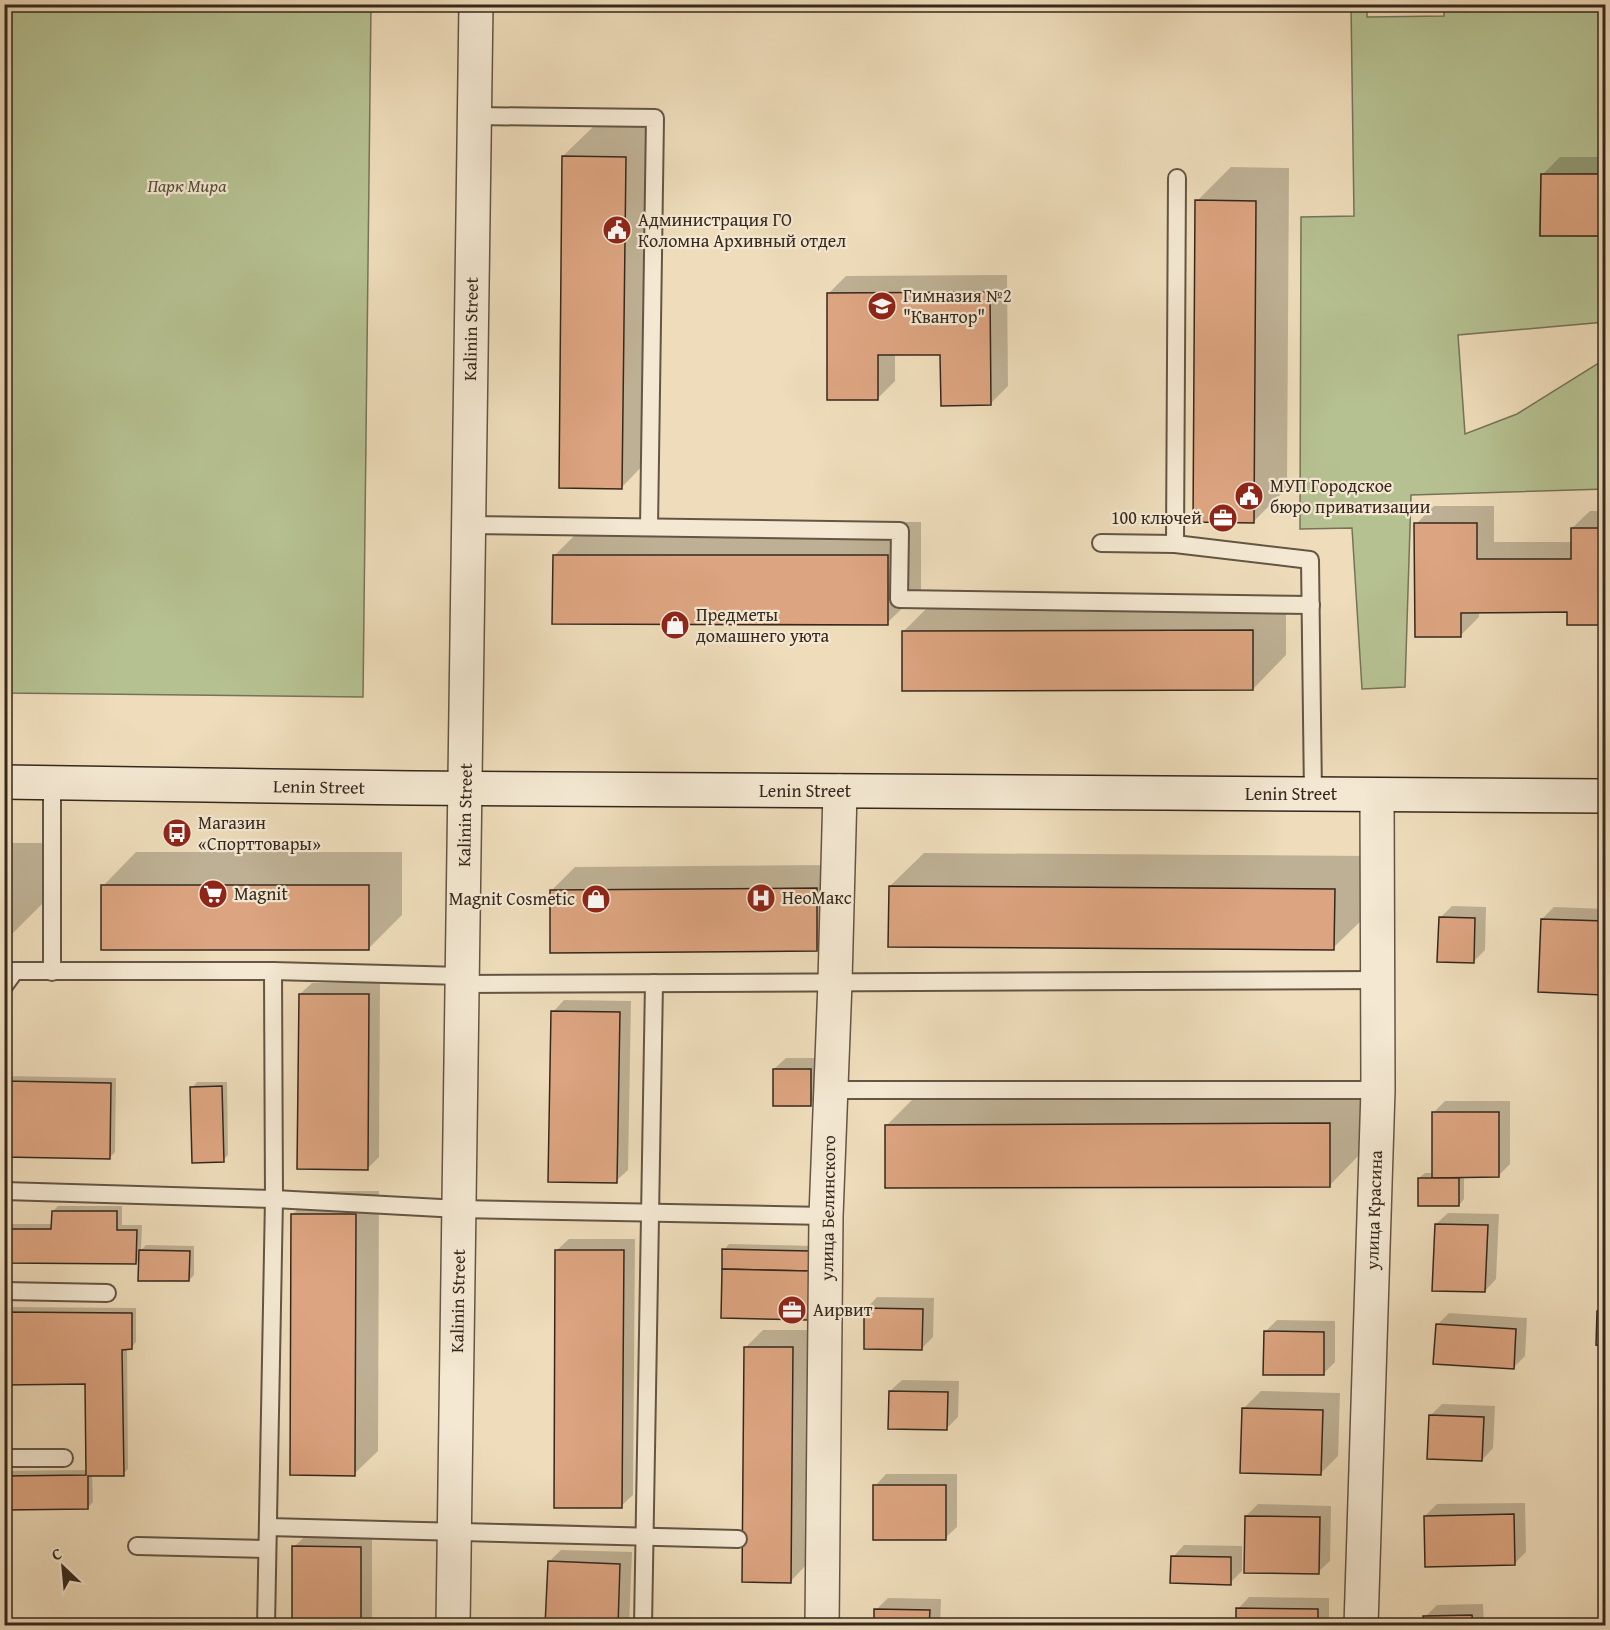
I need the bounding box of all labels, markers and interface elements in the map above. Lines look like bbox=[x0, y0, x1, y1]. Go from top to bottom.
park label: Парк Мира bbox=[148, 172, 227, 199]
place label: Администрация ГО Коломна Архивный отдел bbox=[638, 206, 846, 254]
public building icon: Администрация ГО Коломна Архивный отдел bbox=[601, 214, 633, 246]
street label: Kalinin Street bbox=[456, 276, 485, 381]
place label: Гимназия №2 "Квантор" bbox=[903, 282, 1012, 330]
school or university icon: Гимназия №2 "Квантор" bbox=[866, 290, 898, 322]
place label: МУП Городское бюро приватизации bbox=[1270, 472, 1431, 520]
public building icon: МУП Городское бюро приватизации bbox=[1233, 480, 1265, 512]
office icon: 100 ключей bbox=[1207, 502, 1239, 534]
place label: 100 ключей bbox=[1111, 504, 1202, 531]
place label: Предметы домашнего уюта bbox=[696, 601, 830, 649]
shop icon: Предметы домашнего уюта bbox=[659, 609, 691, 641]
street label: Kalinin Street bbox=[450, 762, 479, 867]
street label: Lenin Street bbox=[273, 772, 366, 801]
street label: Lenin Street bbox=[759, 777, 852, 804]
street label: Lenin Street bbox=[1245, 780, 1338, 807]
place label: Магазин «Спорттовары» bbox=[198, 809, 321, 857]
bus stop icon: Магазин «Спорттовары» bbox=[161, 817, 193, 849]
supermarket icon: Magnit bbox=[197, 878, 229, 910]
place label: Magnit bbox=[234, 880, 288, 907]
hospital icon: НеоМакс bbox=[745, 882, 777, 914]
shop icon: Magnit Cosmetic bbox=[580, 883, 612, 915]
place label: НеоМакс bbox=[782, 884, 852, 911]
place label: Magnit Cosmetic bbox=[449, 885, 575, 912]
street label: улица Белинского bbox=[813, 1135, 842, 1282]
street label: улица Красина bbox=[1358, 1149, 1389, 1271]
street label: Kalinin Street bbox=[443, 1248, 472, 1353]
office icon: Аирвит bbox=[776, 1294, 808, 1326]
place label: Аирвит bbox=[813, 1296, 873, 1323]
north arrow bbox=[33, 1537, 93, 1597]
text: С bbox=[47, 1541, 66, 1566]

